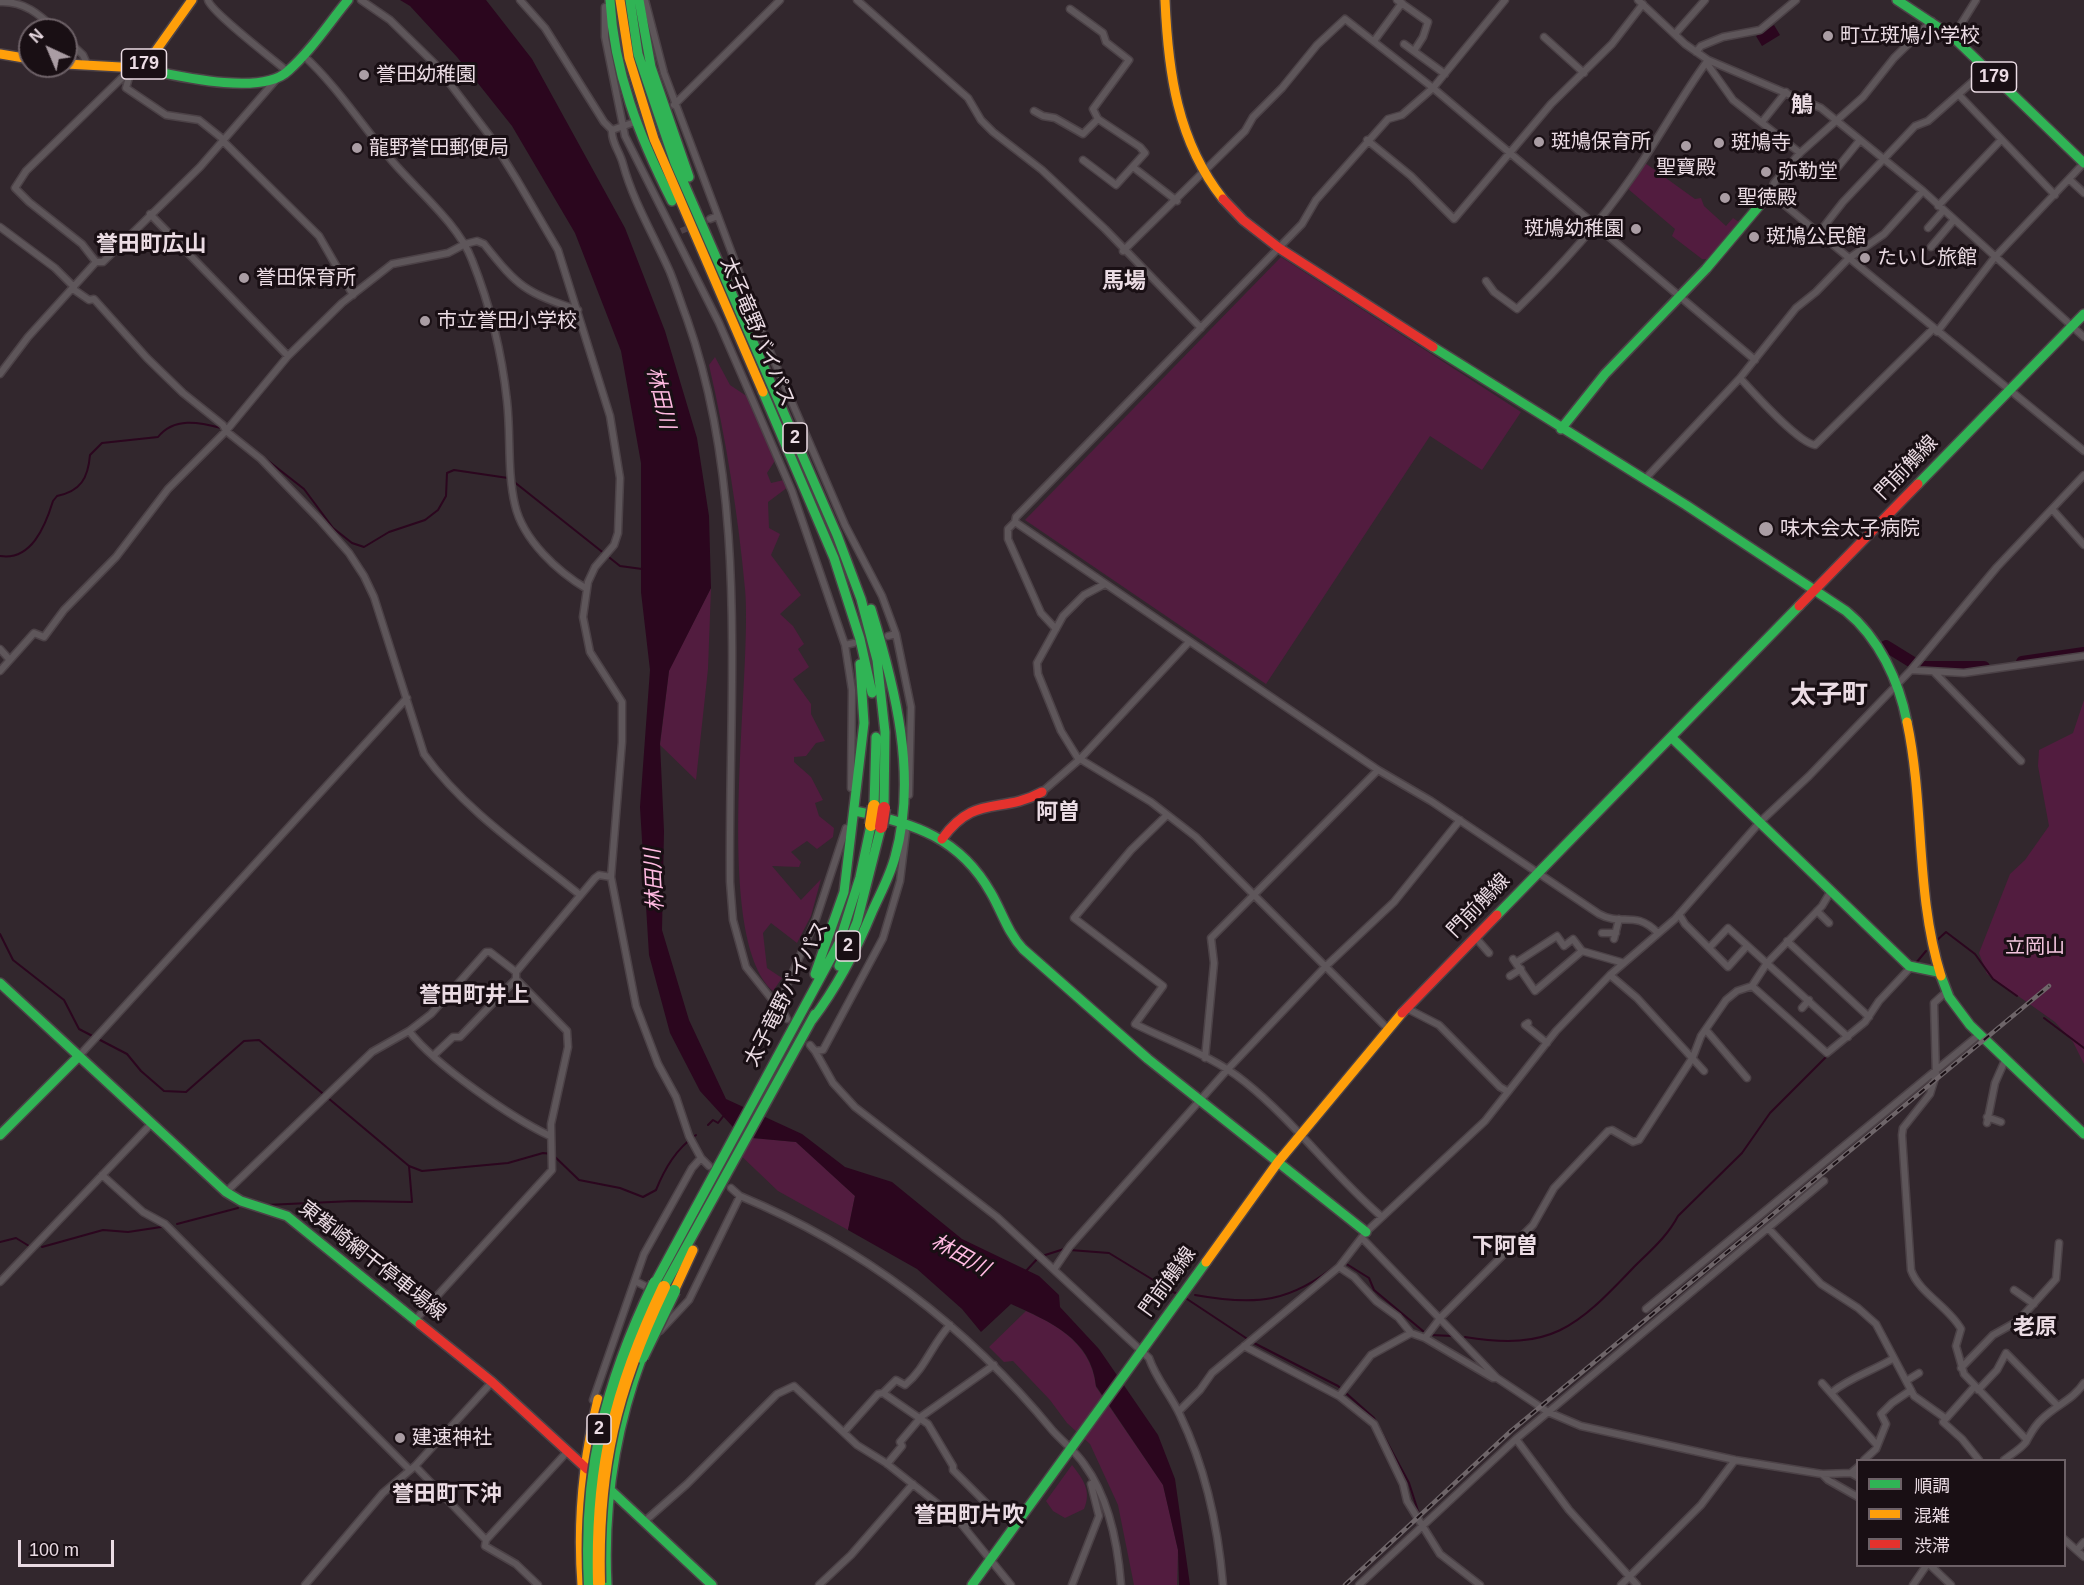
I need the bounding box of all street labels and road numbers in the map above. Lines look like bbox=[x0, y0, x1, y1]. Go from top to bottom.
road number: 179 bbox=[122, 49, 166, 79]
road number: 179 bbox=[1972, 62, 2016, 92]
street label: 太子竜野バイパス bbox=[715, 254, 799, 410]
road number: 2 bbox=[783, 423, 807, 453]
street label: 門前鵤線 bbox=[1871, 431, 1943, 505]
street label: 門前鵤線 bbox=[1443, 869, 1515, 943]
street label: 太子竜野バイパス bbox=[740, 917, 834, 1071]
road number: 2 bbox=[836, 931, 860, 961]
street label: 東觜崎網干停車場線 bbox=[294, 1196, 450, 1326]
street label: 門前鵤線 bbox=[1135, 1243, 1201, 1321]
road number: 2 bbox=[587, 1414, 611, 1444]

